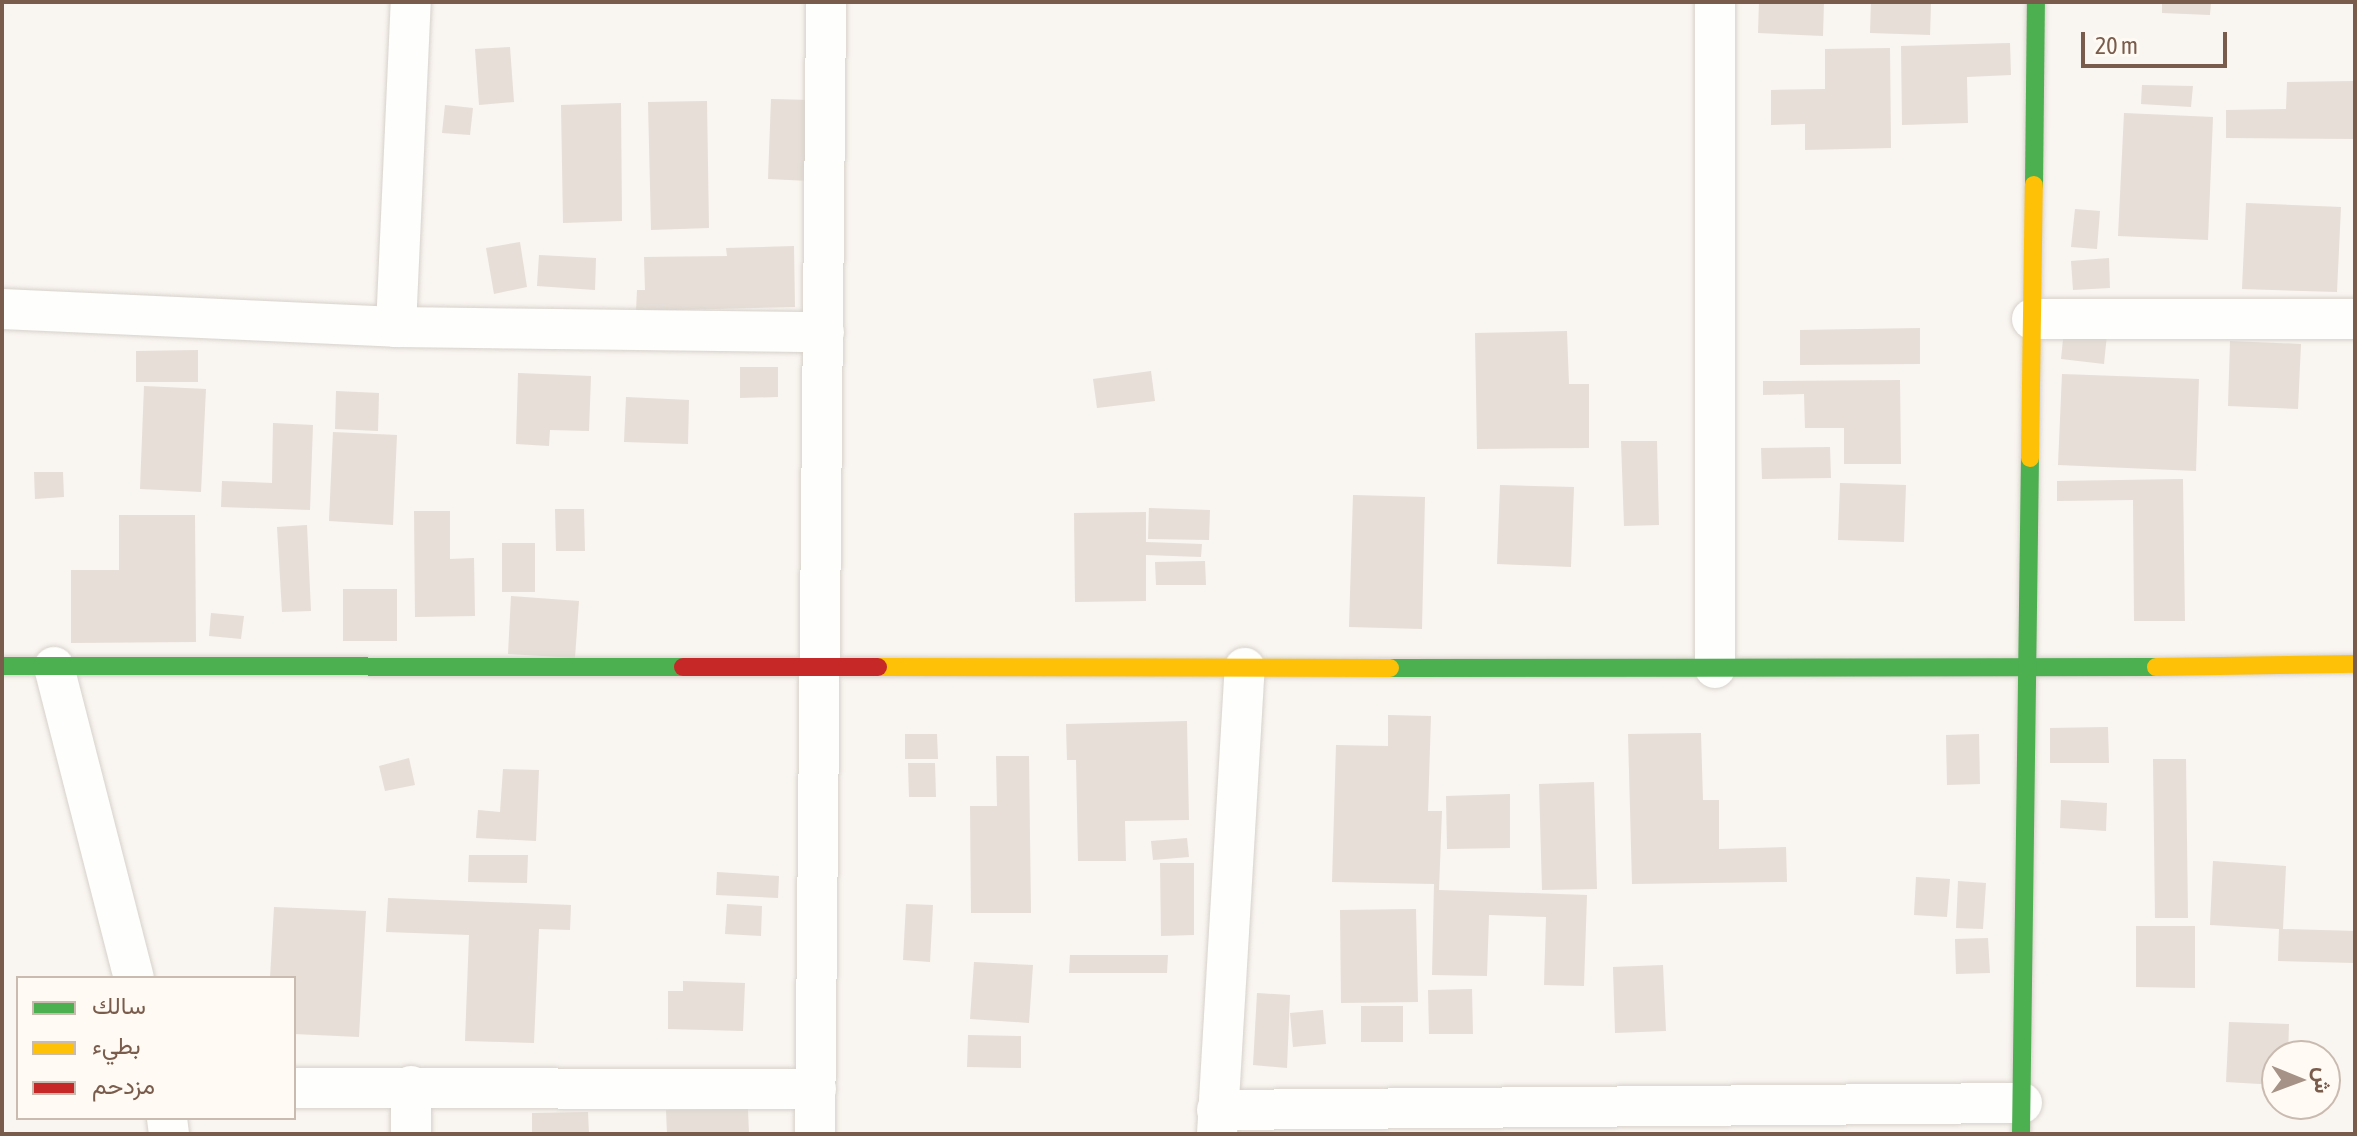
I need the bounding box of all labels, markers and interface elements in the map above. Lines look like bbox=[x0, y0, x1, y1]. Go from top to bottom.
scale bar bbox=[2085, 16, 2231, 66]
text: 20 m bbox=[2095, 32, 2138, 59]
legend bbox=[16, 976, 296, 1120]
text: سالك bbox=[92, 992, 146, 1019]
text: بطيء bbox=[92, 1032, 141, 1059]
north arrow bbox=[2261, 1040, 2341, 1120]
text: ش bbox=[2310, 1067, 2336, 1094]
text: مزدحم bbox=[92, 1072, 155, 1099]

